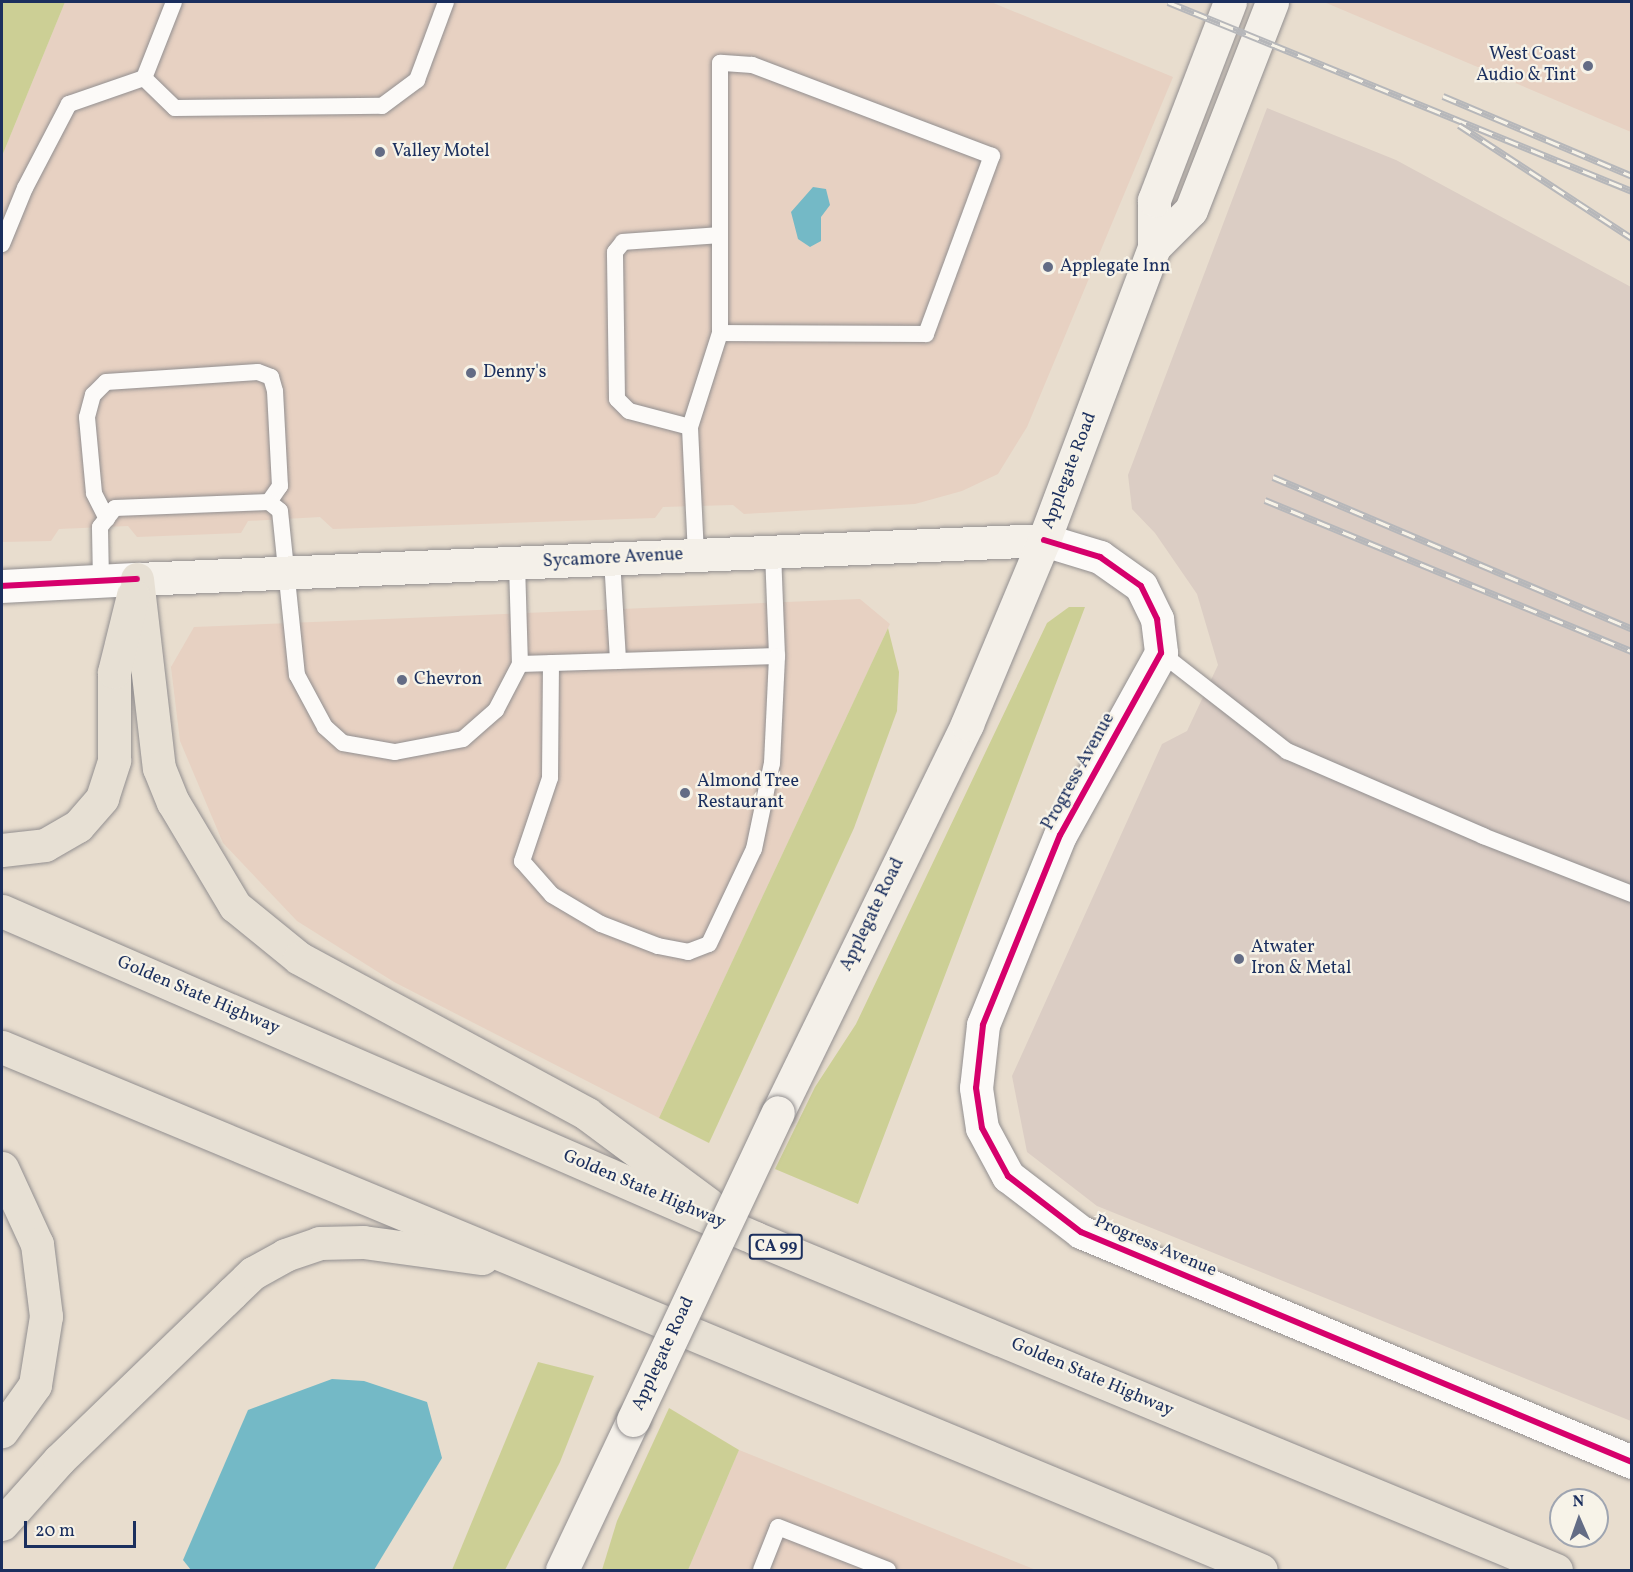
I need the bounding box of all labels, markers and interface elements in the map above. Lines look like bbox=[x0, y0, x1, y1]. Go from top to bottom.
place label: West Coast Audio & Tint bbox=[1476, 45, 1576, 88]
marker: West Coast Audio & Tint bbox=[1581, 59, 1595, 73]
place label: Valley Motel bbox=[392, 141, 490, 163]
marker: Valley Motel bbox=[373, 145, 387, 159]
place label: Applegate Inn bbox=[1060, 256, 1170, 278]
marker: Applegate Inn bbox=[1041, 260, 1055, 274]
place label: Denny's bbox=[483, 362, 546, 384]
marker: Denny's bbox=[464, 366, 478, 380]
street label: Applegate Road bbox=[1038, 410, 1102, 532]
street label: Sycamore Avenue bbox=[542, 545, 684, 573]
place label: Chevron bbox=[414, 669, 482, 691]
marker: Chevron bbox=[395, 673, 409, 687]
street label: Progress Avenue bbox=[1038, 710, 1120, 834]
place label: Almond Tree Restaurant bbox=[697, 772, 799, 814]
marker: Almond Tree Restaurant bbox=[678, 786, 692, 800]
street label: Applegate Road bbox=[836, 855, 910, 975]
place label: Atwater Iron & Metal bbox=[1251, 938, 1351, 980]
street label: Golden State Highway bbox=[113, 952, 283, 1040]
marker: Atwater Iron & Metal bbox=[1232, 952, 1246, 966]
street label: Golden State Highway bbox=[559, 1146, 729, 1234]
street label: Progress Avenue bbox=[1091, 1212, 1219, 1282]
road number: CA 99 bbox=[748, 1234, 804, 1260]
street label: Applegate Road bbox=[628, 1294, 700, 1414]
street label: Golden State Highway bbox=[1007, 1334, 1177, 1422]
north arrow bbox=[1549, 1488, 1609, 1548]
text: N bbox=[1572, 1491, 1585, 1513]
scale bar bbox=[27, 1509, 140, 1547]
text: 20 m bbox=[35, 1519, 75, 1544]

